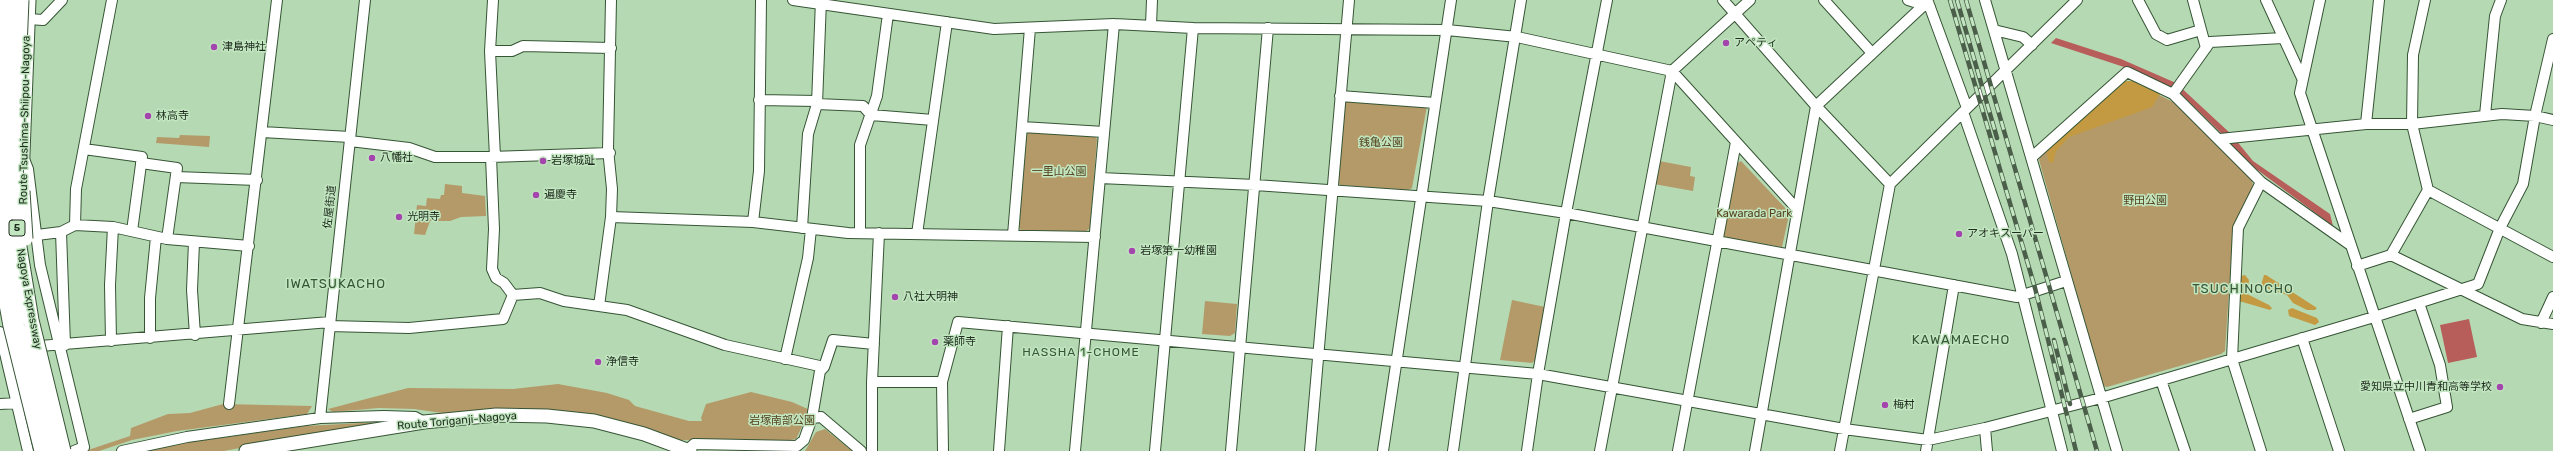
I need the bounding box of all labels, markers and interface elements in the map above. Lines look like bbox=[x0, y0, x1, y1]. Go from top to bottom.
street label: Route Tsushima-Shiipou-Nagoya bbox=[17, 36, 33, 204]
place label: アペティ bbox=[1734, 36, 1778, 50]
marker: アペティ bbox=[1721, 38, 1731, 48]
place label: 津島神社 bbox=[222, 40, 266, 54]
marker: 津島神社 bbox=[209, 42, 219, 52]
place label: 林高寺 bbox=[156, 109, 189, 123]
marker: 林高寺 bbox=[143, 111, 153, 121]
park label: 銭亀公園 bbox=[1359, 136, 1403, 150]
place label: 八幡社 bbox=[380, 151, 413, 165]
marker: 八幡社 bbox=[367, 153, 377, 163]
place label: 岩塚城趾 bbox=[551, 154, 595, 168]
marker: 岩塚城趾 bbox=[538, 156, 548, 166]
park label: 一里山公園 bbox=[1032, 165, 1086, 179]
street label: 佐屋街道 bbox=[321, 184, 339, 230]
place label: 遍慶寺 bbox=[544, 188, 577, 202]
marker: 遍慶寺 bbox=[531, 190, 541, 200]
park label: 野田公園 bbox=[2123, 194, 2167, 208]
park label: Kawarada Park bbox=[1716, 207, 1792, 221]
place label: 光明寺 bbox=[407, 210, 440, 224]
marker: 光明寺 bbox=[394, 212, 404, 222]
road number: 5 bbox=[9, 220, 25, 236]
place label: アオキスーパー bbox=[1967, 227, 2044, 241]
marker: アオキスーパー bbox=[1954, 229, 1964, 239]
place label: 岩塚第一幼稚園 bbox=[1140, 244, 1217, 258]
marker: 岩塚第一幼稚園 bbox=[1127, 246, 1137, 256]
street label: Nagoya Expressway bbox=[14, 248, 44, 350]
district label: IWATSUKACHO bbox=[286, 276, 386, 292]
district label: TSUCHINOCHO bbox=[2192, 281, 2294, 297]
place label: 八社大明神 bbox=[903, 290, 958, 304]
marker: 八社大明神 bbox=[890, 292, 900, 302]
district label: KAWAMAECHO bbox=[1912, 332, 2010, 348]
place label: 薬師寺 bbox=[943, 335, 976, 349]
marker: 薬師寺 bbox=[930, 337, 940, 347]
district label: HASSHA 1-CHOME bbox=[1022, 346, 1140, 360]
place label: 浄信寺 bbox=[606, 355, 639, 369]
marker: 浄信寺 bbox=[593, 357, 603, 367]
place label: 愛知県立中川青和高等学校 bbox=[2360, 380, 2492, 394]
marker: 愛知県立中川青和高等学校 bbox=[2495, 382, 2505, 392]
place label: 梅村 bbox=[1893, 398, 1915, 412]
marker: 梅村 bbox=[1880, 400, 1890, 410]
street label: Route Toriganji-Nagoya bbox=[397, 409, 517, 433]
park label: 岩塚南部公園 bbox=[749, 414, 815, 428]

